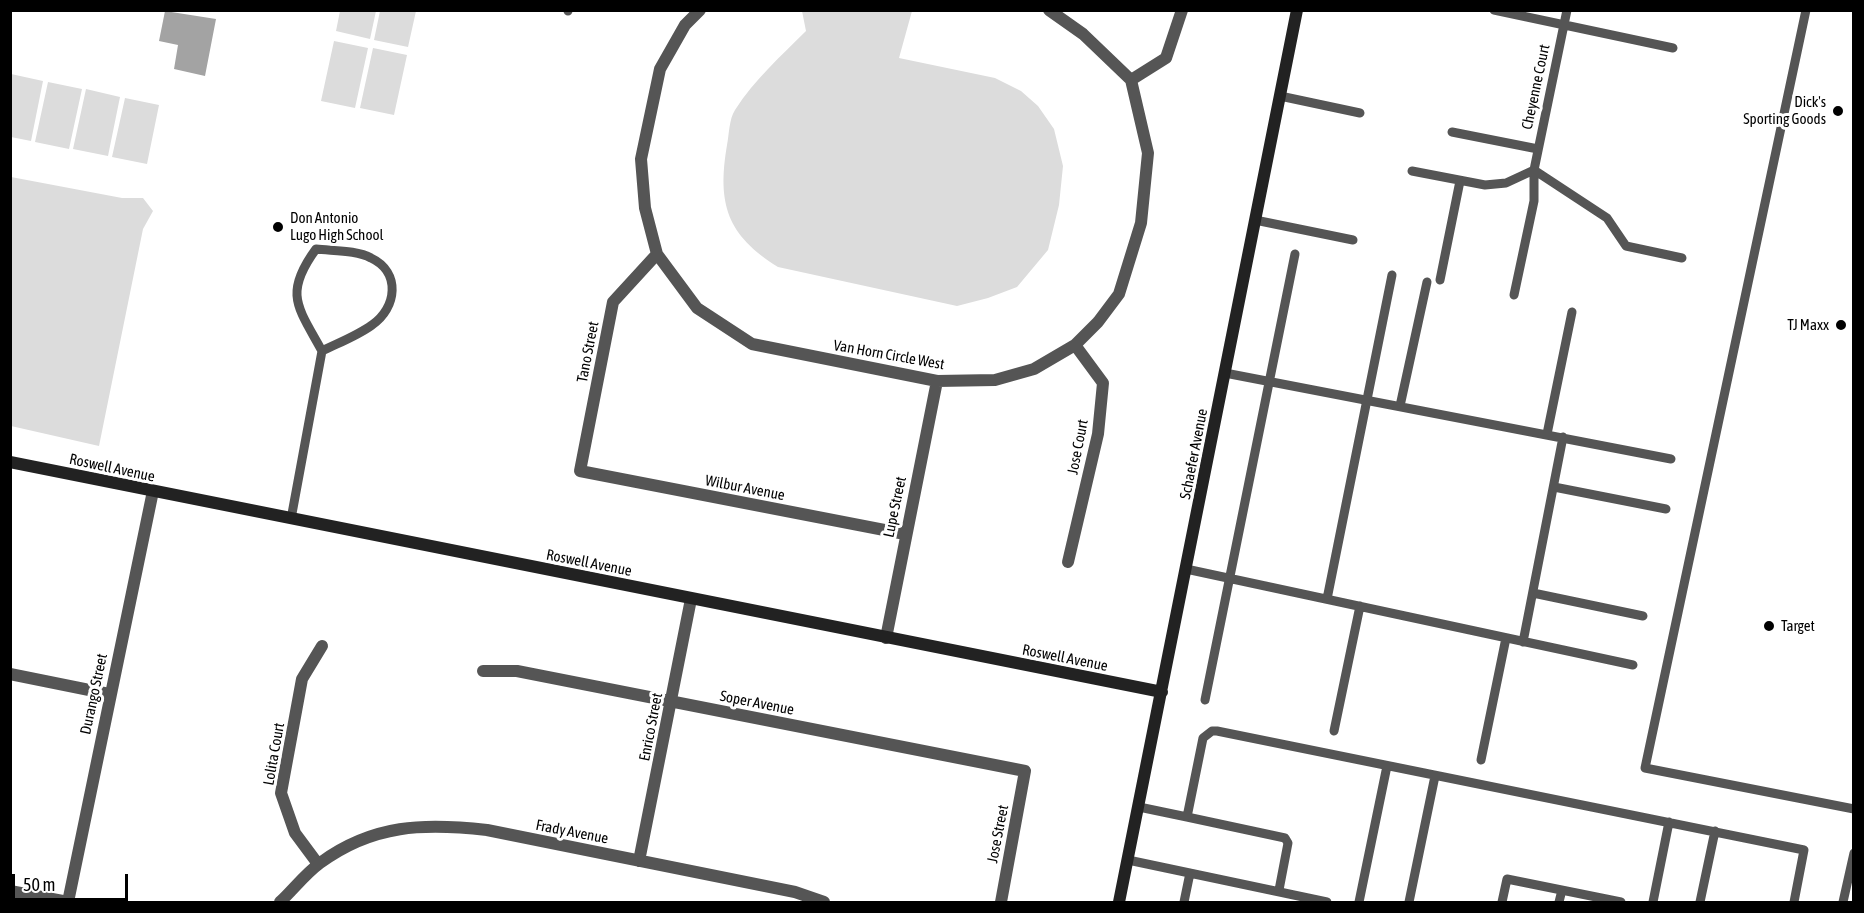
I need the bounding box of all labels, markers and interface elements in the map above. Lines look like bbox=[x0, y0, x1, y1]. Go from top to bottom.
street label: Cheyenne Court bbox=[1518, 43, 1554, 131]
place label: Dick's Sporting Goods bbox=[1743, 93, 1826, 128]
marker: Dick's Sporting Goods bbox=[1831, 104, 1845, 118]
place label: Don Antonio Lugo High School bbox=[290, 209, 383, 244]
marker: Don Antonio Lugo High School bbox=[271, 220, 285, 234]
place label: TJ Maxx bbox=[1787, 316, 1829, 334]
marker: TJ Maxx bbox=[1834, 318, 1848, 332]
street label: Tano Street bbox=[573, 320, 603, 384]
street label: Van Horn Circle West bbox=[832, 336, 946, 374]
street label: Schaefer Avenue bbox=[1176, 407, 1212, 501]
street label: Jose Court bbox=[1064, 418, 1092, 476]
street label: Roswell Avenue bbox=[68, 450, 156, 486]
street label: Wilbur Avenue bbox=[704, 471, 786, 505]
street label: Lupe Street bbox=[880, 475, 910, 539]
street label: Roswell Avenue bbox=[545, 546, 633, 580]
place label: Target bbox=[1781, 617, 1815, 635]
marker: Target bbox=[1762, 619, 1776, 633]
street label: Roswell Avenue bbox=[1021, 641, 1109, 675]
street label: Durango Street bbox=[77, 652, 111, 736]
street label: Soper Avenue bbox=[718, 687, 796, 719]
street label: Enrico Street bbox=[636, 691, 666, 763]
street label: Lolita Court bbox=[260, 721, 288, 787]
street label: Jose Street bbox=[984, 803, 1012, 865]
street label: Frady Avenue bbox=[534, 816, 610, 848]
scale bar bbox=[15, 862, 130, 900]
text: 50 m bbox=[23, 874, 55, 895]

